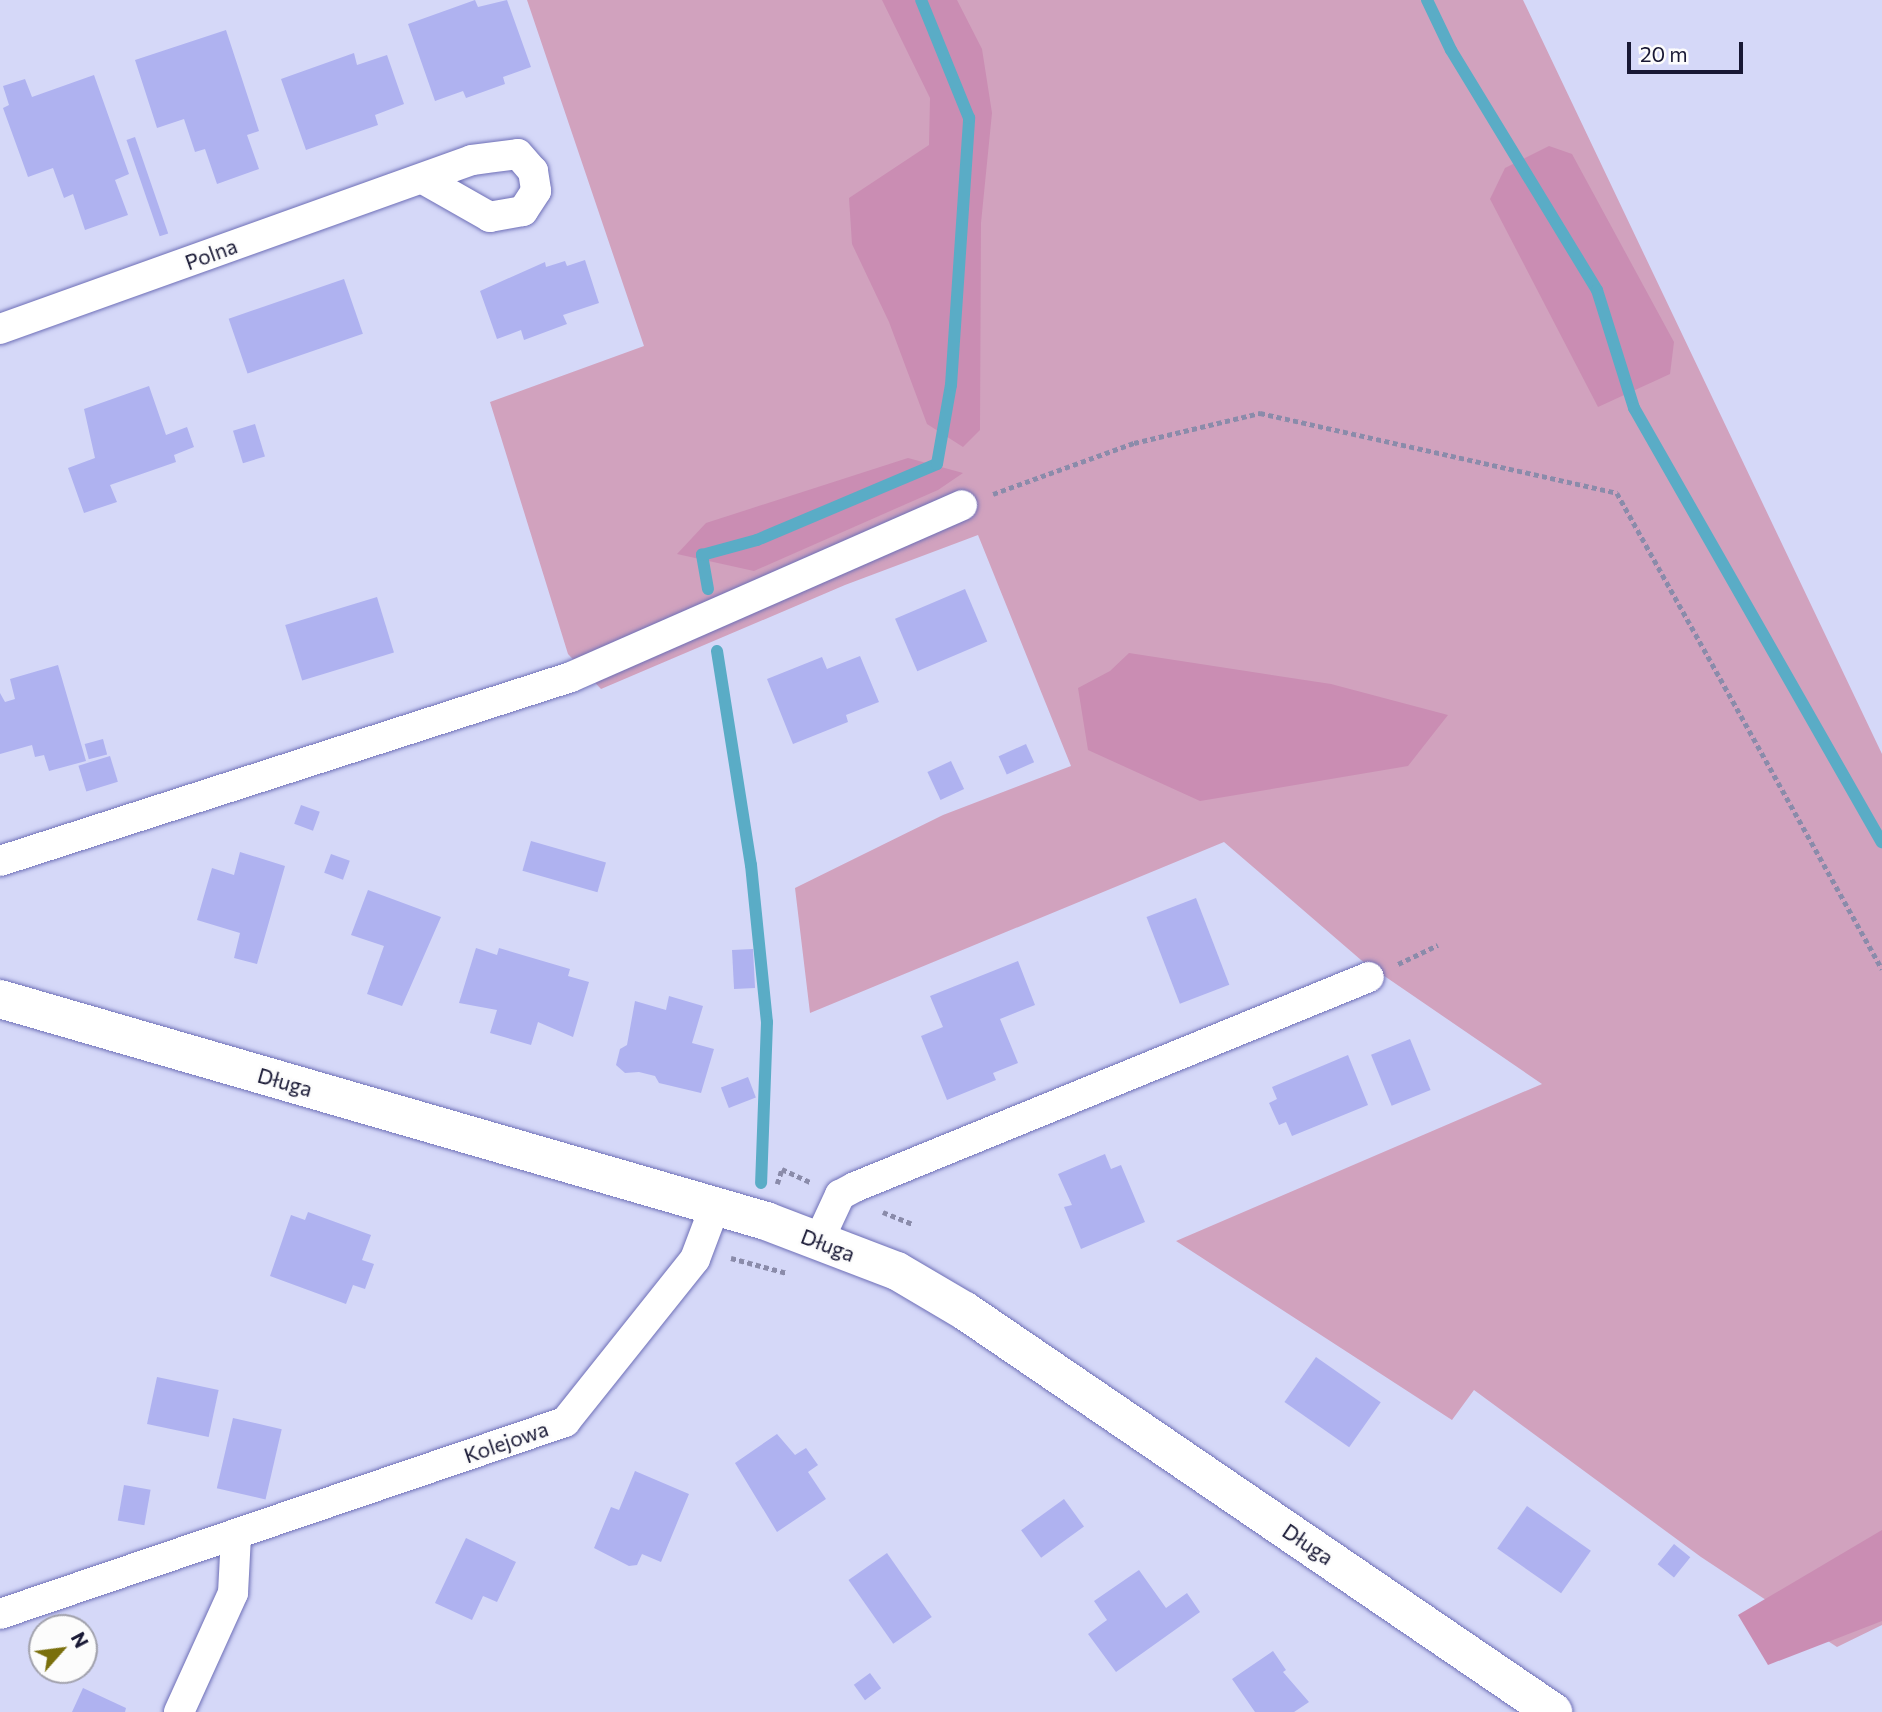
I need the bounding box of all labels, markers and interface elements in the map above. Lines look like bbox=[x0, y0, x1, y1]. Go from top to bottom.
scale bar bbox=[1630, 28, 1745, 72]
text: 20 m bbox=[1640, 41, 1688, 66]
street label: Polna bbox=[181, 233, 241, 275]
street label: Długa bbox=[255, 1062, 315, 1102]
street label: Długa bbox=[797, 1223, 859, 1267]
street label: Kolejowa bbox=[461, 1416, 551, 1468]
street label: Długa bbox=[1278, 1518, 1338, 1570]
north arrow bbox=[28, 1614, 98, 1684]
text: N bbox=[67, 1628, 94, 1652]

